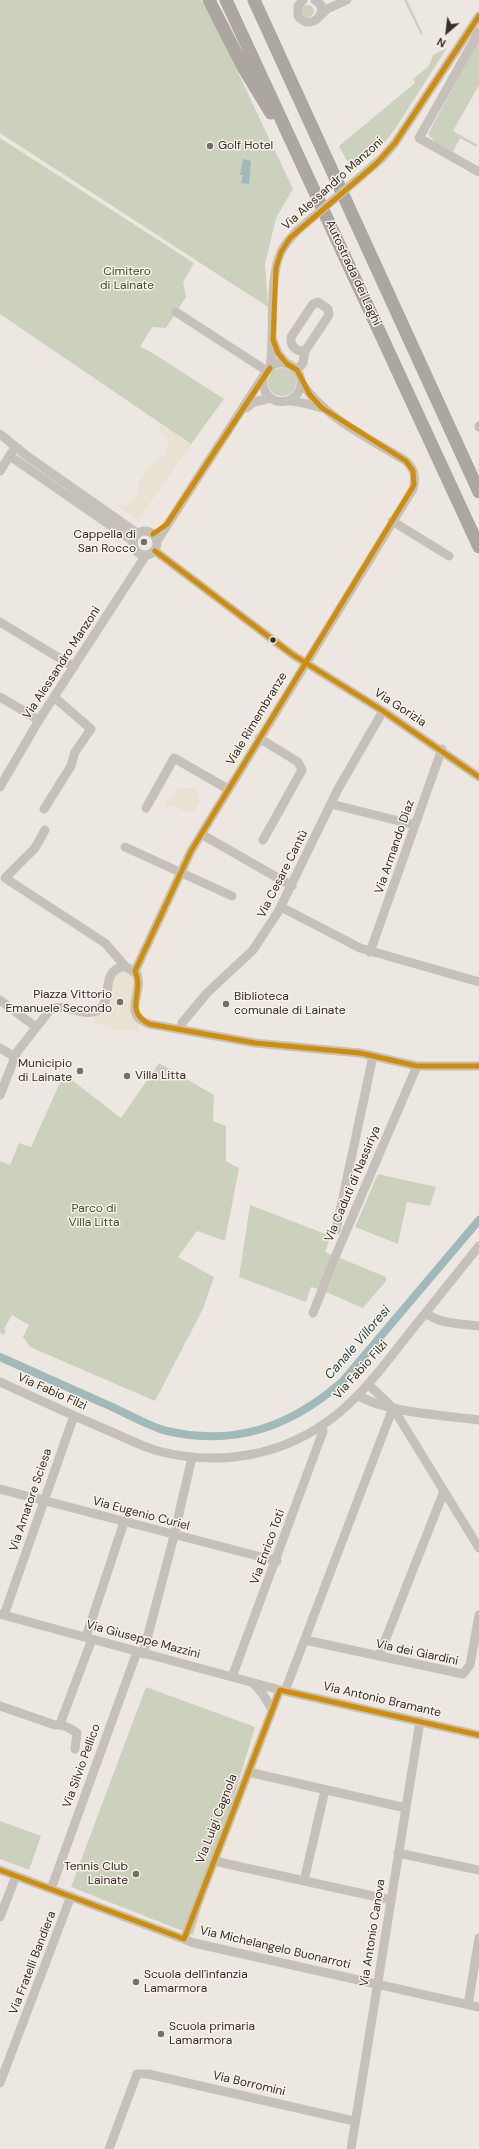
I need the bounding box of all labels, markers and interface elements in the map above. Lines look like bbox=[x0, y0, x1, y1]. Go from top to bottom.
north arrow bbox=[427, 12, 467, 52]
text: N bbox=[435, 35, 448, 51]
street label: Via Alessandro Manzoni bbox=[279, 135, 387, 233]
place label: Golf Hotel bbox=[218, 139, 273, 153]
marker: Golf Hotel bbox=[205, 141, 215, 151]
street label: Autostrada dei Laghi bbox=[322, 218, 384, 328]
park label: Cimitero di Lainate bbox=[100, 265, 154, 293]
place label: Cappella di San Rocco bbox=[74, 528, 136, 556]
marker: Cappella di San Rocco bbox=[139, 537, 149, 547]
street label: Via Alessandro Manzoni bbox=[20, 604, 104, 722]
unlabelled marker bbox=[268, 635, 278, 645]
street label: Viale Rimembranze bbox=[224, 670, 290, 768]
street label: Via Gorizia bbox=[371, 686, 429, 730]
street label: Via Armando Diaz bbox=[372, 798, 418, 896]
street label: Via Cesare Cantù bbox=[255, 828, 311, 920]
place label: Piazza Vittorio Emanuele Secondo bbox=[5, 988, 112, 1016]
place label: Biblioteca comunale di Lainate bbox=[234, 990, 346, 1018]
marker: Piazza Vittorio Emanuele Secondo bbox=[115, 997, 125, 1007]
marker: Biblioteca comunale di Lainate bbox=[221, 999, 231, 1009]
place label: Municipio di Lainate bbox=[18, 1057, 72, 1085]
marker: Municipio di Lainate bbox=[75, 1066, 85, 1076]
place label: Villa Litta bbox=[135, 1069, 186, 1083]
marker: Villa Litta bbox=[122, 1071, 132, 1081]
street label: Via Caduti di Nassiriya bbox=[322, 1124, 384, 1244]
park label: Parco di Villa Litta bbox=[68, 1202, 120, 1230]
water label: Canale Villoresi bbox=[322, 1303, 394, 1383]
street label: Via Fabio Filzi bbox=[331, 1338, 391, 1402]
street label: Via Fabio Filzi bbox=[15, 1370, 89, 1414]
street label: Via Amatore Sciesa bbox=[7, 1447, 55, 1553]
street label: Via Eugenio Curiel bbox=[91, 1494, 191, 1534]
street label: Via Enrico Toti bbox=[248, 1507, 288, 1587]
street label: Via Giuseppe Mazzini bbox=[84, 1618, 202, 1662]
street label: Via dei Giardini bbox=[374, 1637, 460, 1669]
street label: Via Antonio Bramante bbox=[321, 1679, 443, 1721]
street label: Via Silvio Pellico bbox=[60, 1722, 104, 1810]
street label: Via Luigi Cagnola bbox=[193, 1772, 241, 1866]
place label: Tennis Club Lainate bbox=[64, 1860, 128, 1888]
marker: Tennis Club Lainate bbox=[131, 1869, 141, 1879]
street label: Via Antonio Canova bbox=[357, 1878, 389, 1988]
street label: Via Fratelli Bandiera bbox=[7, 1909, 59, 2017]
street label: Via Michelangelo Buonarroti bbox=[198, 1924, 352, 1972]
place label: Scuola dell'infanzia Lamarmora bbox=[144, 1968, 248, 1996]
marker: Scuola dell'infanzia Lamarmora bbox=[131, 1977, 141, 1987]
place label: Scuola primaria Lamarmora bbox=[169, 2020, 255, 2048]
marker: Scuola primaria Lamarmora bbox=[156, 2029, 166, 2039]
street label: Via Borromini bbox=[211, 2069, 287, 2099]

